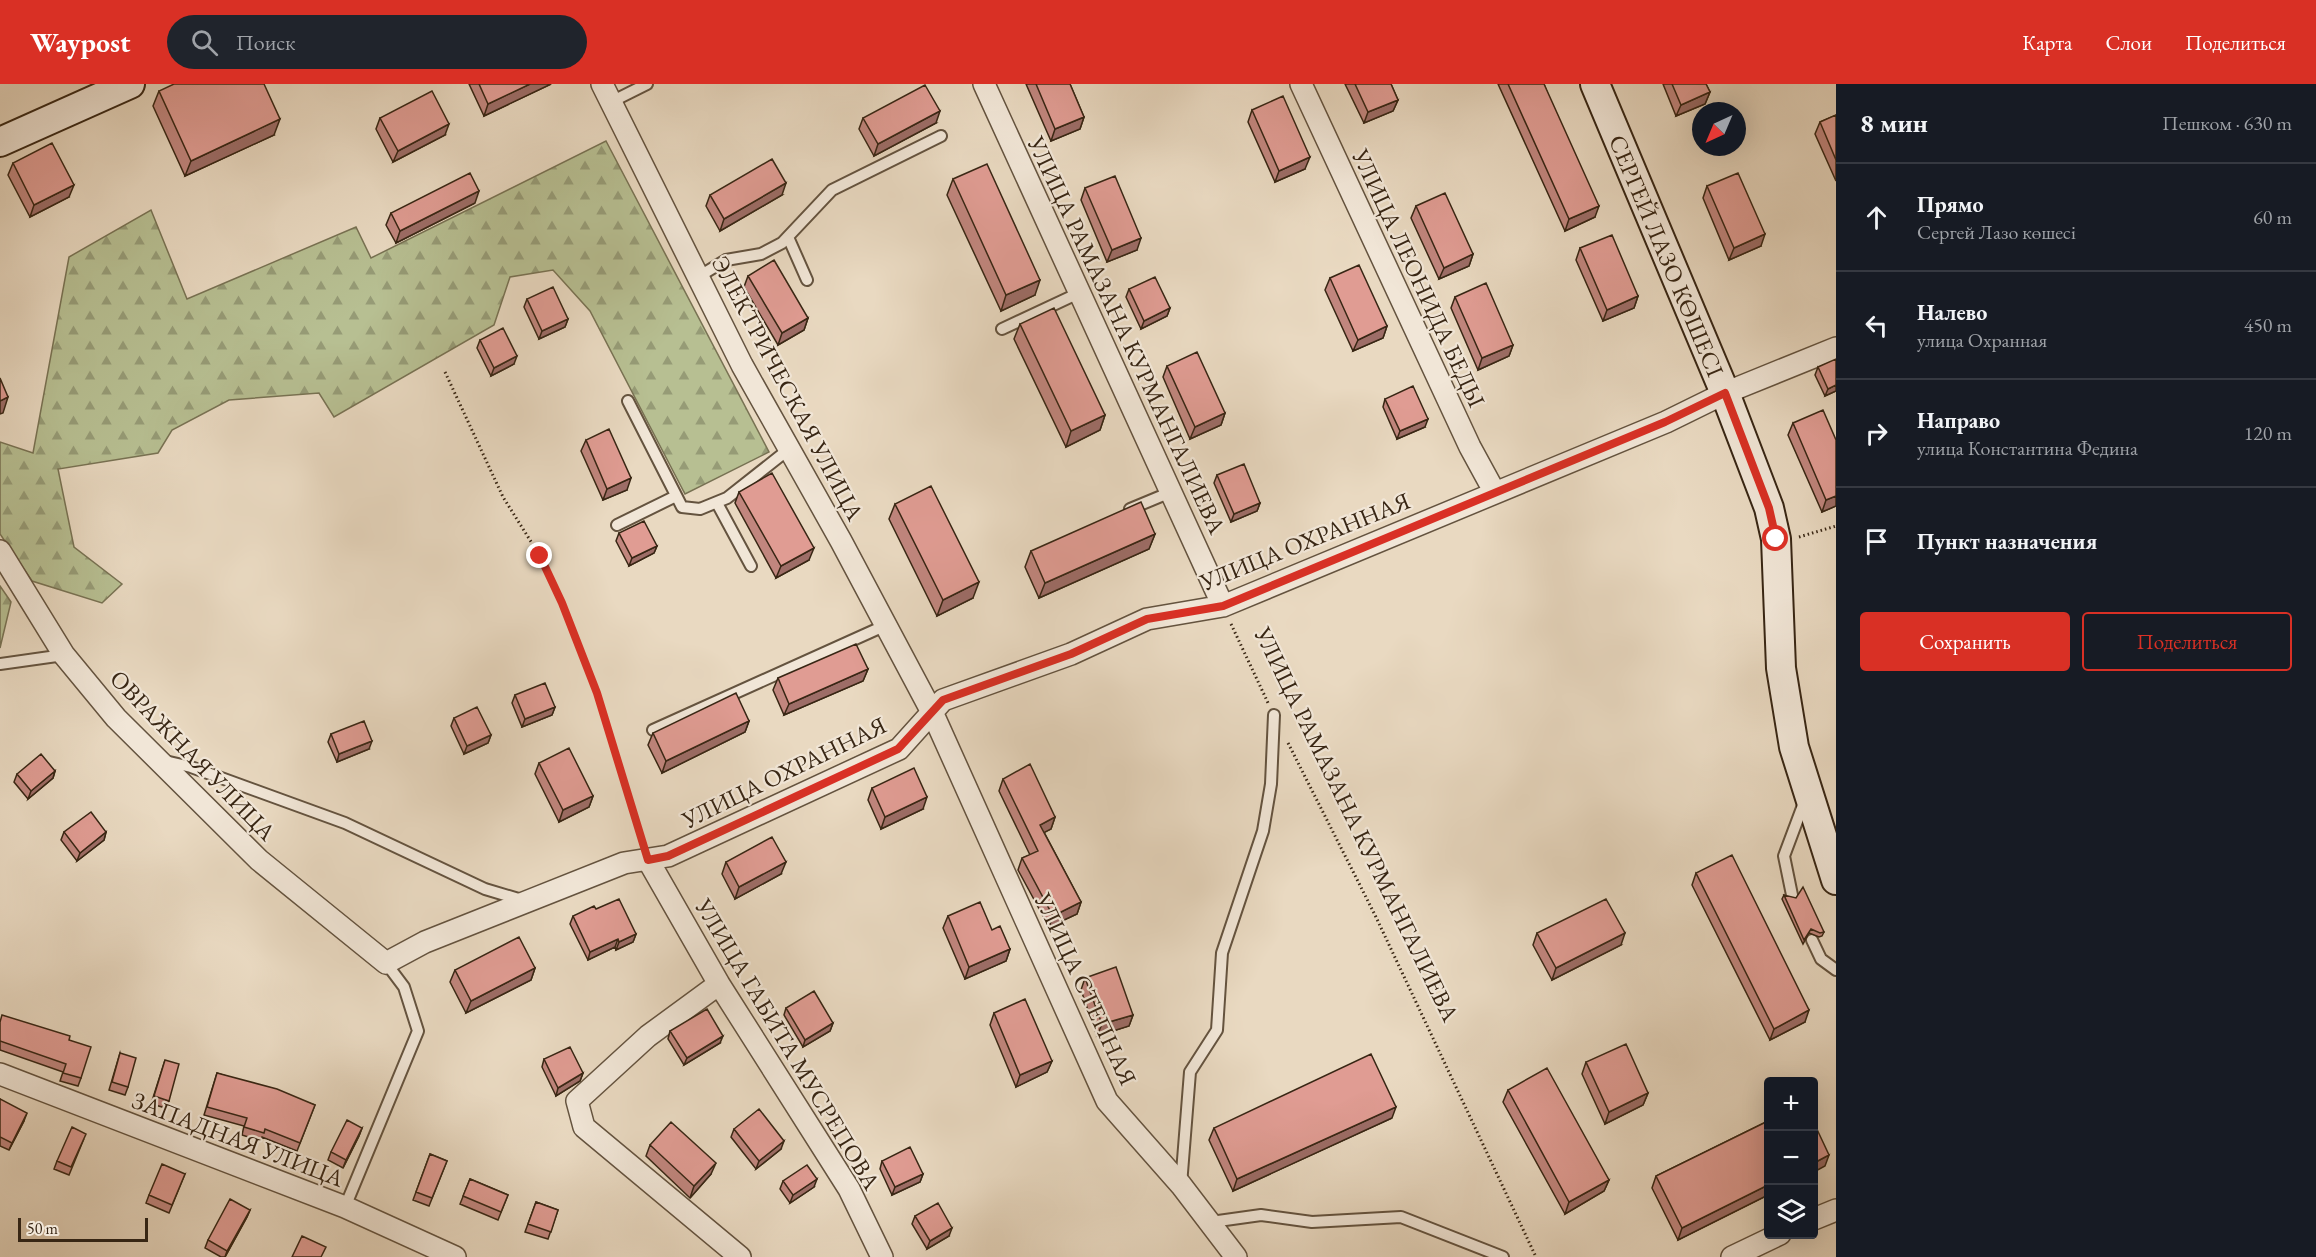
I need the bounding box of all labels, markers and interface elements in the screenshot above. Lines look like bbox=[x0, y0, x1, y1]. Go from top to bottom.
search box bbox=[167, 15, 587, 69]
text: Waypost bbox=[30, 24, 131, 60]
icon: search bbox=[188, 26, 221, 59]
text: Поиск bbox=[236, 28, 296, 57]
text: Карта bbox=[2022, 29, 2072, 56]
text: Слои bbox=[2105, 29, 2152, 56]
text: Поделиться bbox=[2185, 29, 2286, 56]
north arrow bbox=[1692, 102, 1746, 156]
text: 8 мин bbox=[1860, 106, 1928, 140]
text: Пешком · 630 m bbox=[2162, 110, 2292, 136]
street label: УЛИЦА РАМАЗАНА КУРМАНГАЛИЕВА bbox=[1021, 130, 1233, 539]
street label: СЕРГЕЙ ЛАЗО КӨШЕСІ bbox=[1602, 130, 1732, 381]
street label: УЛИЦА ЛЕОНИДА БЕДЫ bbox=[1345, 143, 1493, 412]
text: Прямо bbox=[1917, 190, 1984, 219]
icon: ahead bbox=[1860, 201, 1893, 234]
text: 60 m bbox=[2253, 204, 2292, 230]
text: Сергей Лазо көшесі bbox=[1917, 219, 2076, 245]
street label: ЭЛЕКТРИЧЕСКАЯ УЛИЦА bbox=[705, 250, 871, 526]
text: Налево bbox=[1917, 298, 1987, 327]
icon: left bbox=[1860, 309, 1893, 342]
text: 450 m bbox=[2244, 312, 2292, 338]
text: улица Охранная bbox=[1917, 327, 2047, 353]
text: Направо bbox=[1917, 406, 2000, 435]
icon: right bbox=[1860, 417, 1893, 450]
text: 120 m bbox=[2244, 420, 2292, 446]
text: улица Константина Федина bbox=[1917, 435, 2138, 461]
street label: УЛИЦА ОХРАННАЯ bbox=[1195, 485, 1415, 598]
route start bbox=[1762, 525, 1788, 551]
icon: arrive bbox=[1860, 525, 1893, 558]
text: Пункт назначения bbox=[1917, 527, 2097, 556]
route end bbox=[526, 542, 552, 568]
button: Сохранить bbox=[1860, 612, 2070, 671]
button: Поделиться bbox=[2082, 612, 2292, 671]
street label: УЛИЦА РАМАЗАНА КУРМАНГАЛИЕВА bbox=[1247, 621, 1466, 1027]
street label: ОВРАЖНАЯ УЛИЦА bbox=[103, 663, 283, 847]
street label: УЛИЦА ОХРАННАЯ bbox=[676, 709, 891, 835]
street label: УЛИЦА СТЕПНАЯ bbox=[1027, 887, 1144, 1090]
street label: УЛИЦА ГАБИТА МУСРЕПОВА bbox=[688, 892, 888, 1196]
map controls bbox=[1764, 1077, 1818, 1239]
button: + bbox=[1764, 1077, 1818, 1131]
street label: ЗАПАДНАЯ УЛИЦА bbox=[128, 1084, 349, 1194]
button: − bbox=[1764, 1131, 1818, 1185]
button: layers bbox=[1764, 1185, 1818, 1239]
scale bar bbox=[18, 1215, 148, 1242]
text: 50 m bbox=[27, 1218, 58, 1239]

